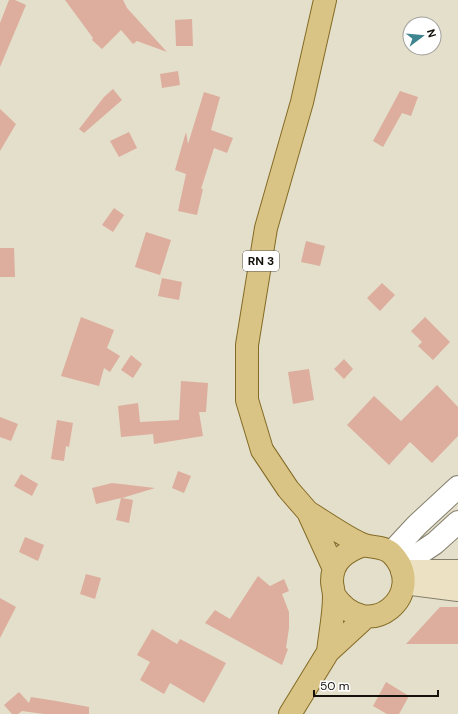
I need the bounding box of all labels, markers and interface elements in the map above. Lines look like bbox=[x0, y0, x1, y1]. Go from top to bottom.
north arrow bbox=[402, 16, 442, 56]
text: N bbox=[424, 27, 439, 39]
road number: RN 3 bbox=[243, 251, 279, 271]
scale bar bbox=[314, 672, 438, 698]
text: 50 m bbox=[320, 678, 349, 694]

